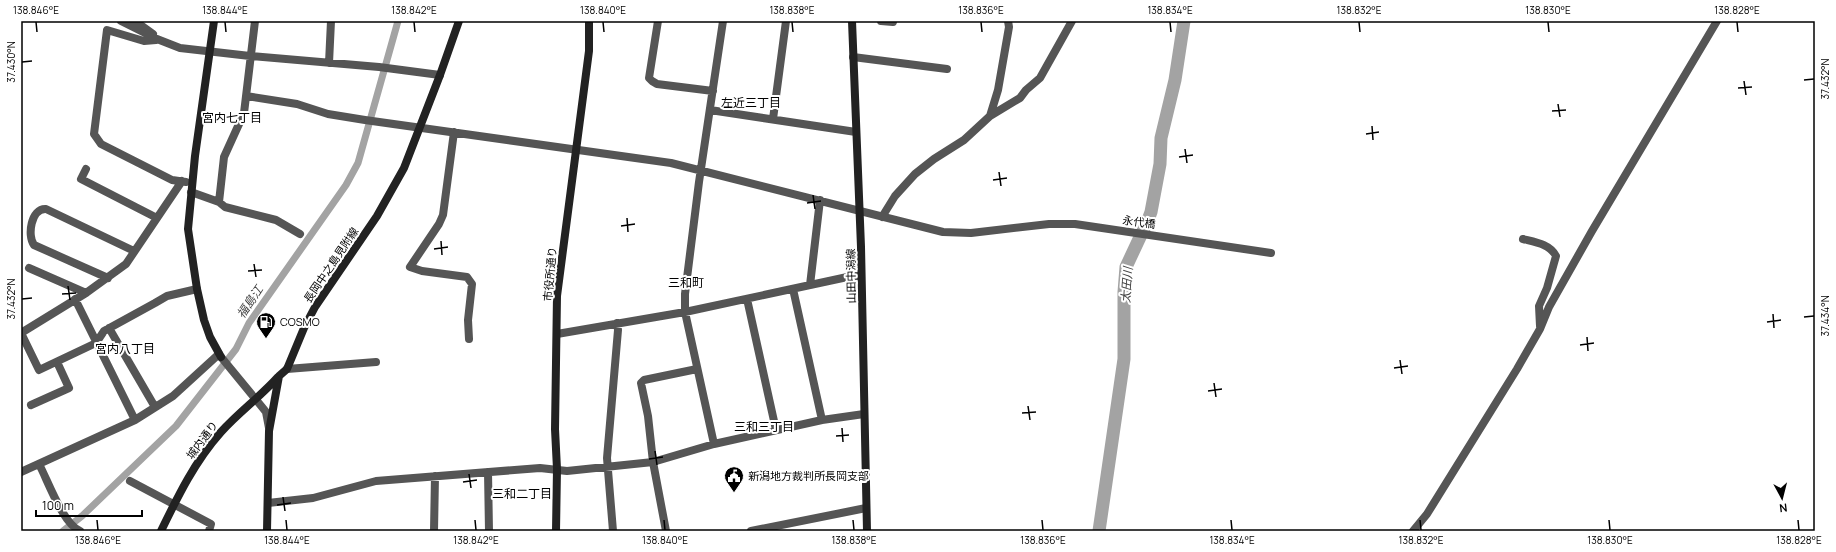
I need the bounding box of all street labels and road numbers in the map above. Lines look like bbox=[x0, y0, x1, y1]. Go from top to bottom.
street label: 永代橋 bbox=[1122, 212, 1156, 231]
street label: 長岡中之島見附線 bbox=[300, 224, 361, 305]
street label: 市役所通り bbox=[540, 246, 559, 302]
street label: 山田中潟線 bbox=[843, 248, 858, 304]
street label: 城内通り bbox=[182, 418, 221, 462]

